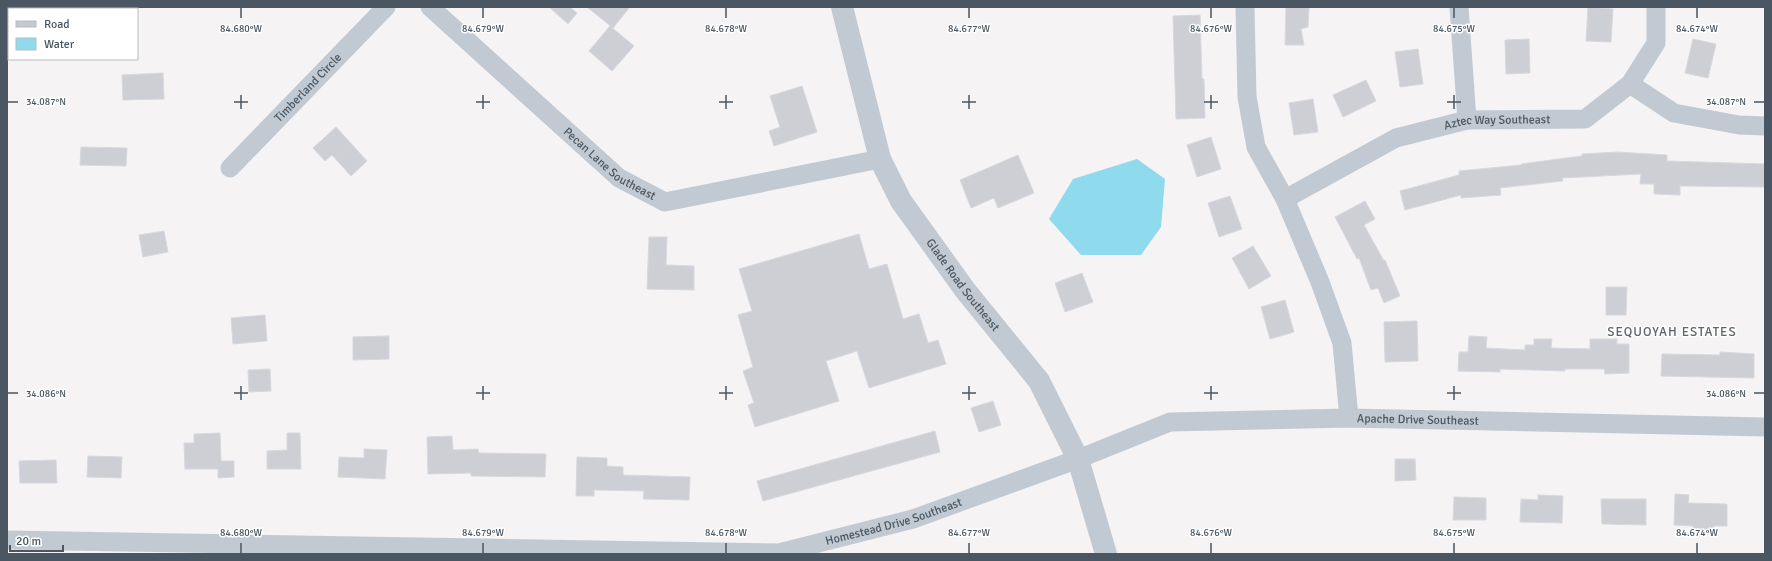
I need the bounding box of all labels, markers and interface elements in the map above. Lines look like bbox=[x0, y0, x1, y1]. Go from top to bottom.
legend bbox=[8, 8, 138, 60]
text: Road bbox=[44, 17, 70, 32]
text: 84.680°W bbox=[220, 23, 262, 35]
text: 84.679°W bbox=[462, 23, 504, 35]
text: 84.678°W bbox=[705, 23, 747, 35]
text: 84.677°W bbox=[948, 23, 990, 35]
text: 84.676°W bbox=[1190, 23, 1232, 35]
text: 84.675°W bbox=[1433, 23, 1475, 35]
text: 84.674°W bbox=[1676, 23, 1718, 35]
text: Water bbox=[44, 37, 75, 52]
street label: Timberland Circle bbox=[271, 50, 345, 125]
text: 34.087°N bbox=[26, 96, 66, 108]
text: 34.087°N bbox=[1706, 96, 1746, 108]
street label: Aztec Way Southeast bbox=[1442, 112, 1550, 133]
street label: Pecan Lane Southeast bbox=[560, 124, 658, 203]
street label: Glade Road Southeast bbox=[923, 236, 1003, 334]
district label: SEQUOYAH ESTATES bbox=[1607, 324, 1737, 340]
text: 34.086°N bbox=[26, 388, 66, 400]
text: 34.086°N bbox=[1706, 388, 1746, 400]
street label: Apache Drive Southeast bbox=[1357, 411, 1479, 428]
street label: Homestead Drive Southeast bbox=[824, 494, 964, 548]
scale bar bbox=[10, 527, 63, 553]
text: 84.680°W bbox=[220, 527, 262, 539]
text: 84.679°W bbox=[462, 527, 504, 539]
text: 84.678°W bbox=[705, 527, 747, 539]
text: 84.677°W bbox=[948, 527, 990, 539]
text: 84.676°W bbox=[1190, 527, 1232, 539]
text: 84.675°W bbox=[1433, 527, 1475, 539]
text: 84.674°W bbox=[1676, 527, 1718, 539]
text: 20 m bbox=[16, 534, 41, 549]

